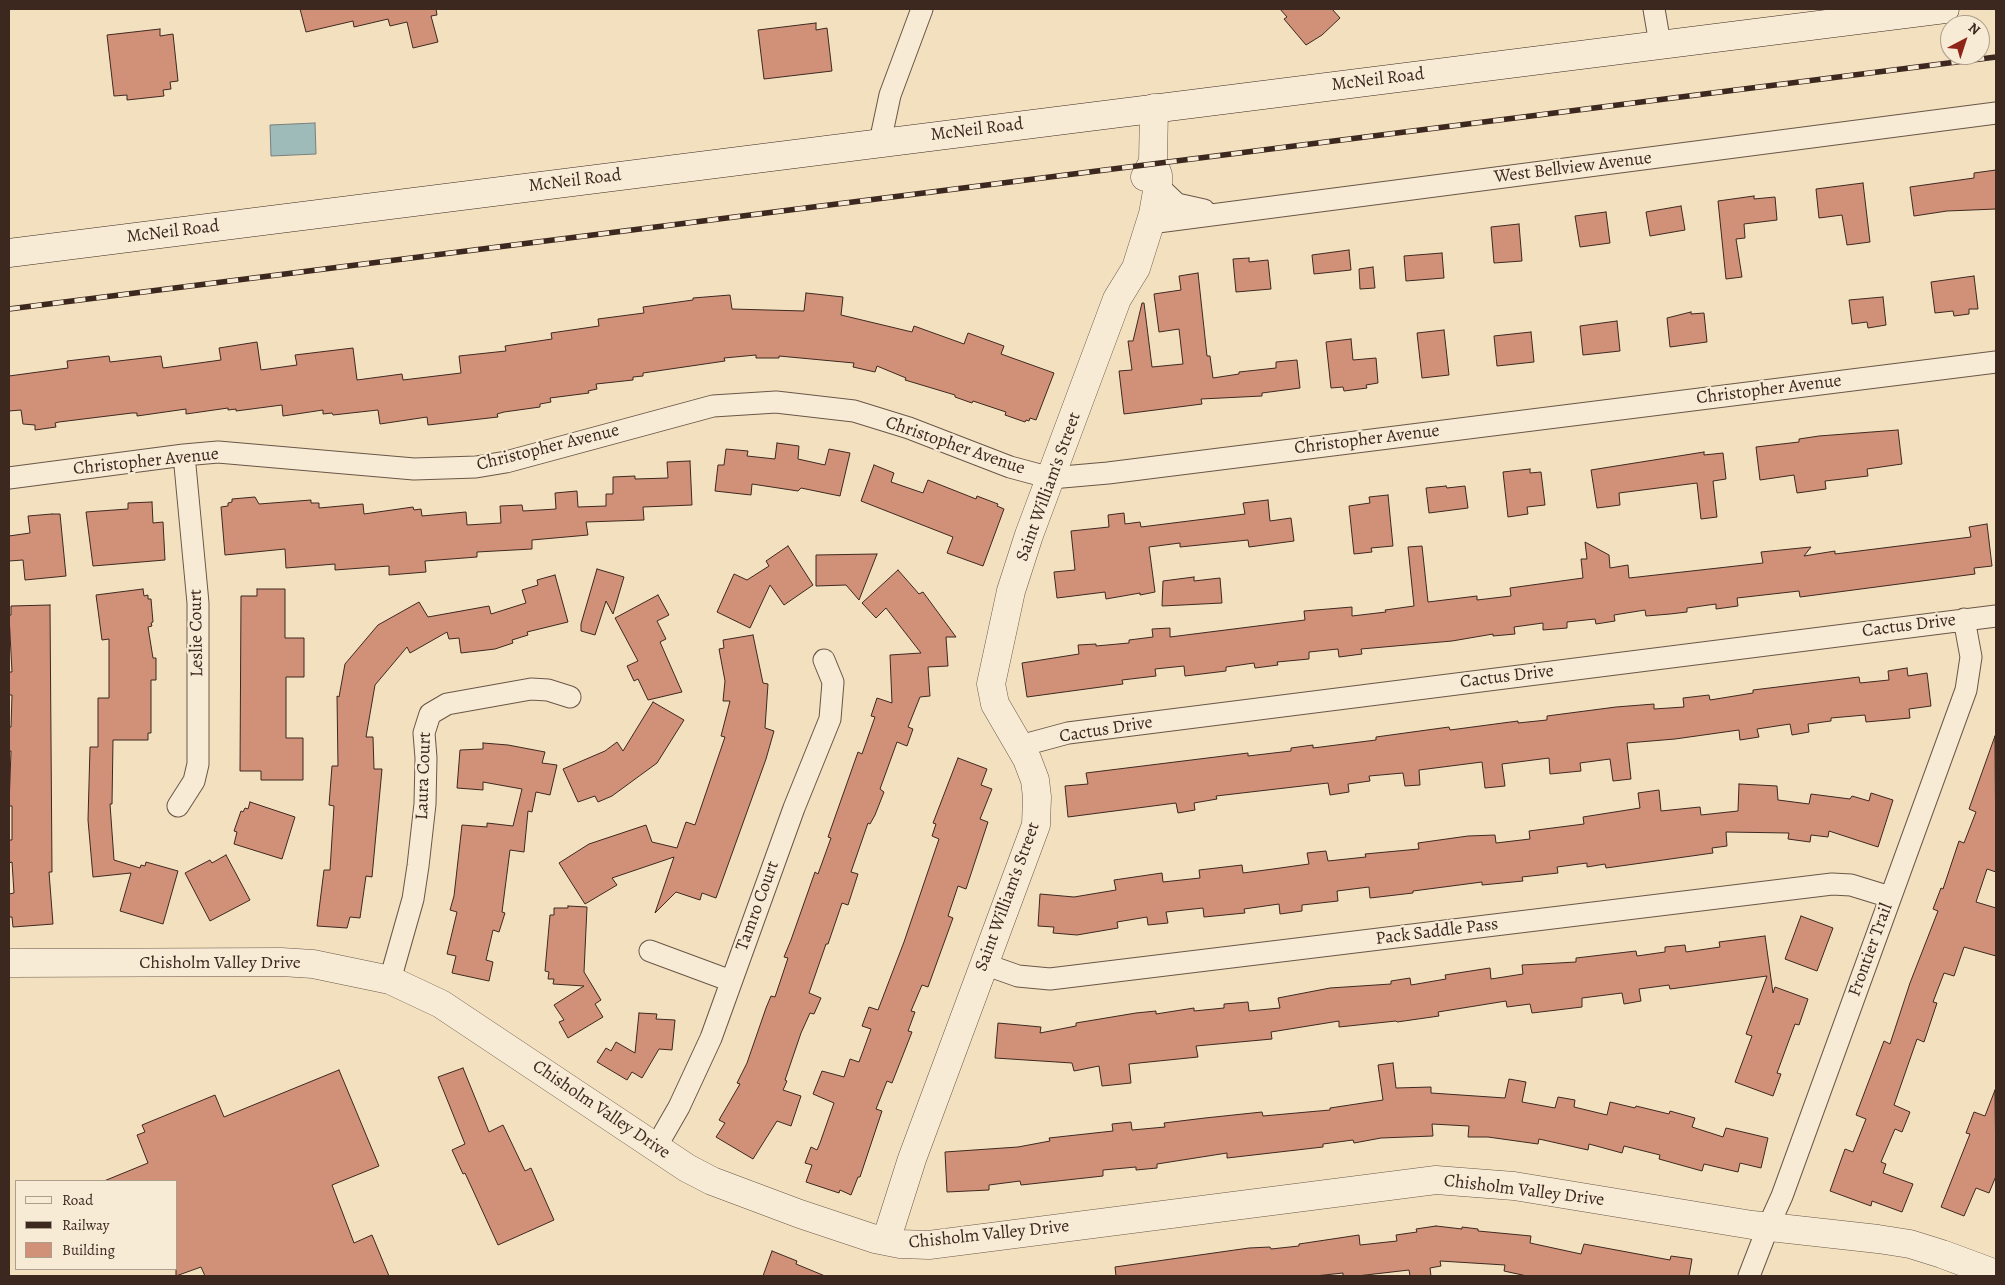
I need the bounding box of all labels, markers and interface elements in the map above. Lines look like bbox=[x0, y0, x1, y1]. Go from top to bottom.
north arrow bbox=[1940, 15, 1990, 65]
text: N bbox=[1964, 18, 1984, 39]
street label: McNeil Road bbox=[1330, 64, 1426, 96]
street label: McNeil Road bbox=[929, 114, 1025, 146]
street label: West Bellview Avenue bbox=[1493, 148, 1653, 188]
street label: McNeil Road bbox=[527, 165, 623, 197]
street label: McNeil Road bbox=[125, 216, 221, 248]
street label: Christopher Avenue bbox=[1695, 370, 1843, 410]
street label: Saint William's Street bbox=[1012, 409, 1086, 565]
street label: Christopher Avenue bbox=[882, 412, 1028, 480]
street label: Christopher Avenue bbox=[474, 420, 622, 476]
street label: Christopher Avenue bbox=[1293, 420, 1441, 460]
street label: Christopher Avenue bbox=[72, 444, 220, 480]
street label: Leslie Court bbox=[185, 589, 209, 677]
street label: Cactus Drive bbox=[1861, 610, 1957, 642]
street label: Cactus Drive bbox=[1459, 661, 1555, 693]
street label: Cactus Drive bbox=[1058, 712, 1154, 748]
street label: Laura Court bbox=[412, 731, 436, 821]
street label: Saint William's Street bbox=[971, 819, 1045, 975]
street label: Tamro Court bbox=[732, 858, 784, 954]
street label: Frontier Trail bbox=[1844, 900, 1898, 1000]
street label: Pack Saddle Pass bbox=[1374, 914, 1500, 950]
street label: Chisholm Valley Drive bbox=[139, 953, 301, 975]
street label: Chisholm Valley Drive bbox=[528, 1056, 674, 1164]
street label: Chisholm Valley Drive bbox=[1443, 1170, 1605, 1212]
legend bbox=[15, 1180, 178, 1270]
text: Road bbox=[62, 1190, 93, 1210]
text: Railway bbox=[62, 1215, 109, 1235]
street label: Chisholm Valley Drive bbox=[908, 1216, 1070, 1254]
text: Building bbox=[62, 1240, 115, 1260]

